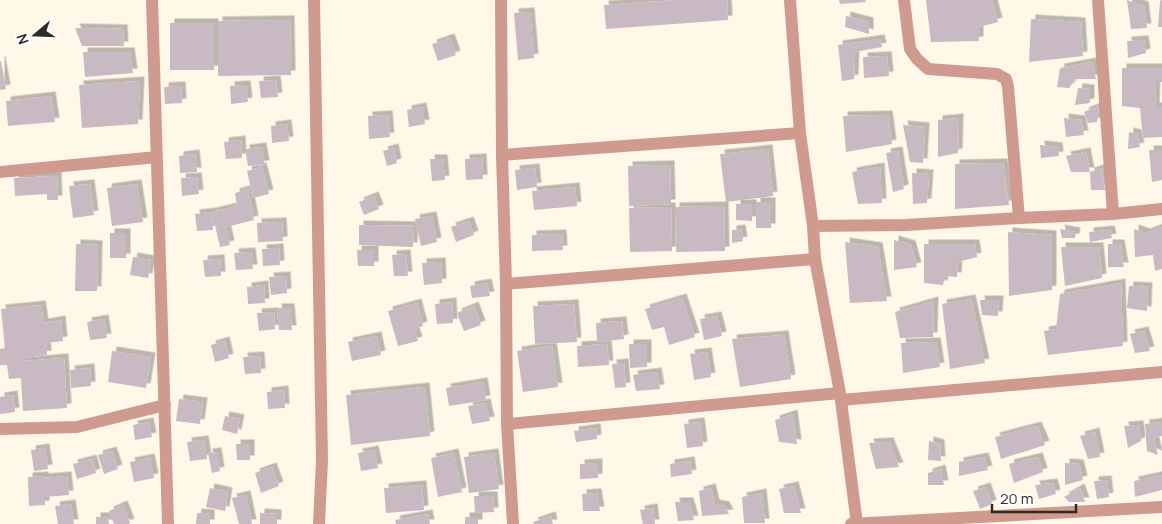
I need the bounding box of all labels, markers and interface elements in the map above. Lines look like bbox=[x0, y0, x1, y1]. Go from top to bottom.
north arrow bbox=[10, 10, 60, 60]
text: N bbox=[12, 32, 33, 47]
scale bar bbox=[992, 482, 1076, 514]
text: 20 m bbox=[1000, 488, 1033, 509]

